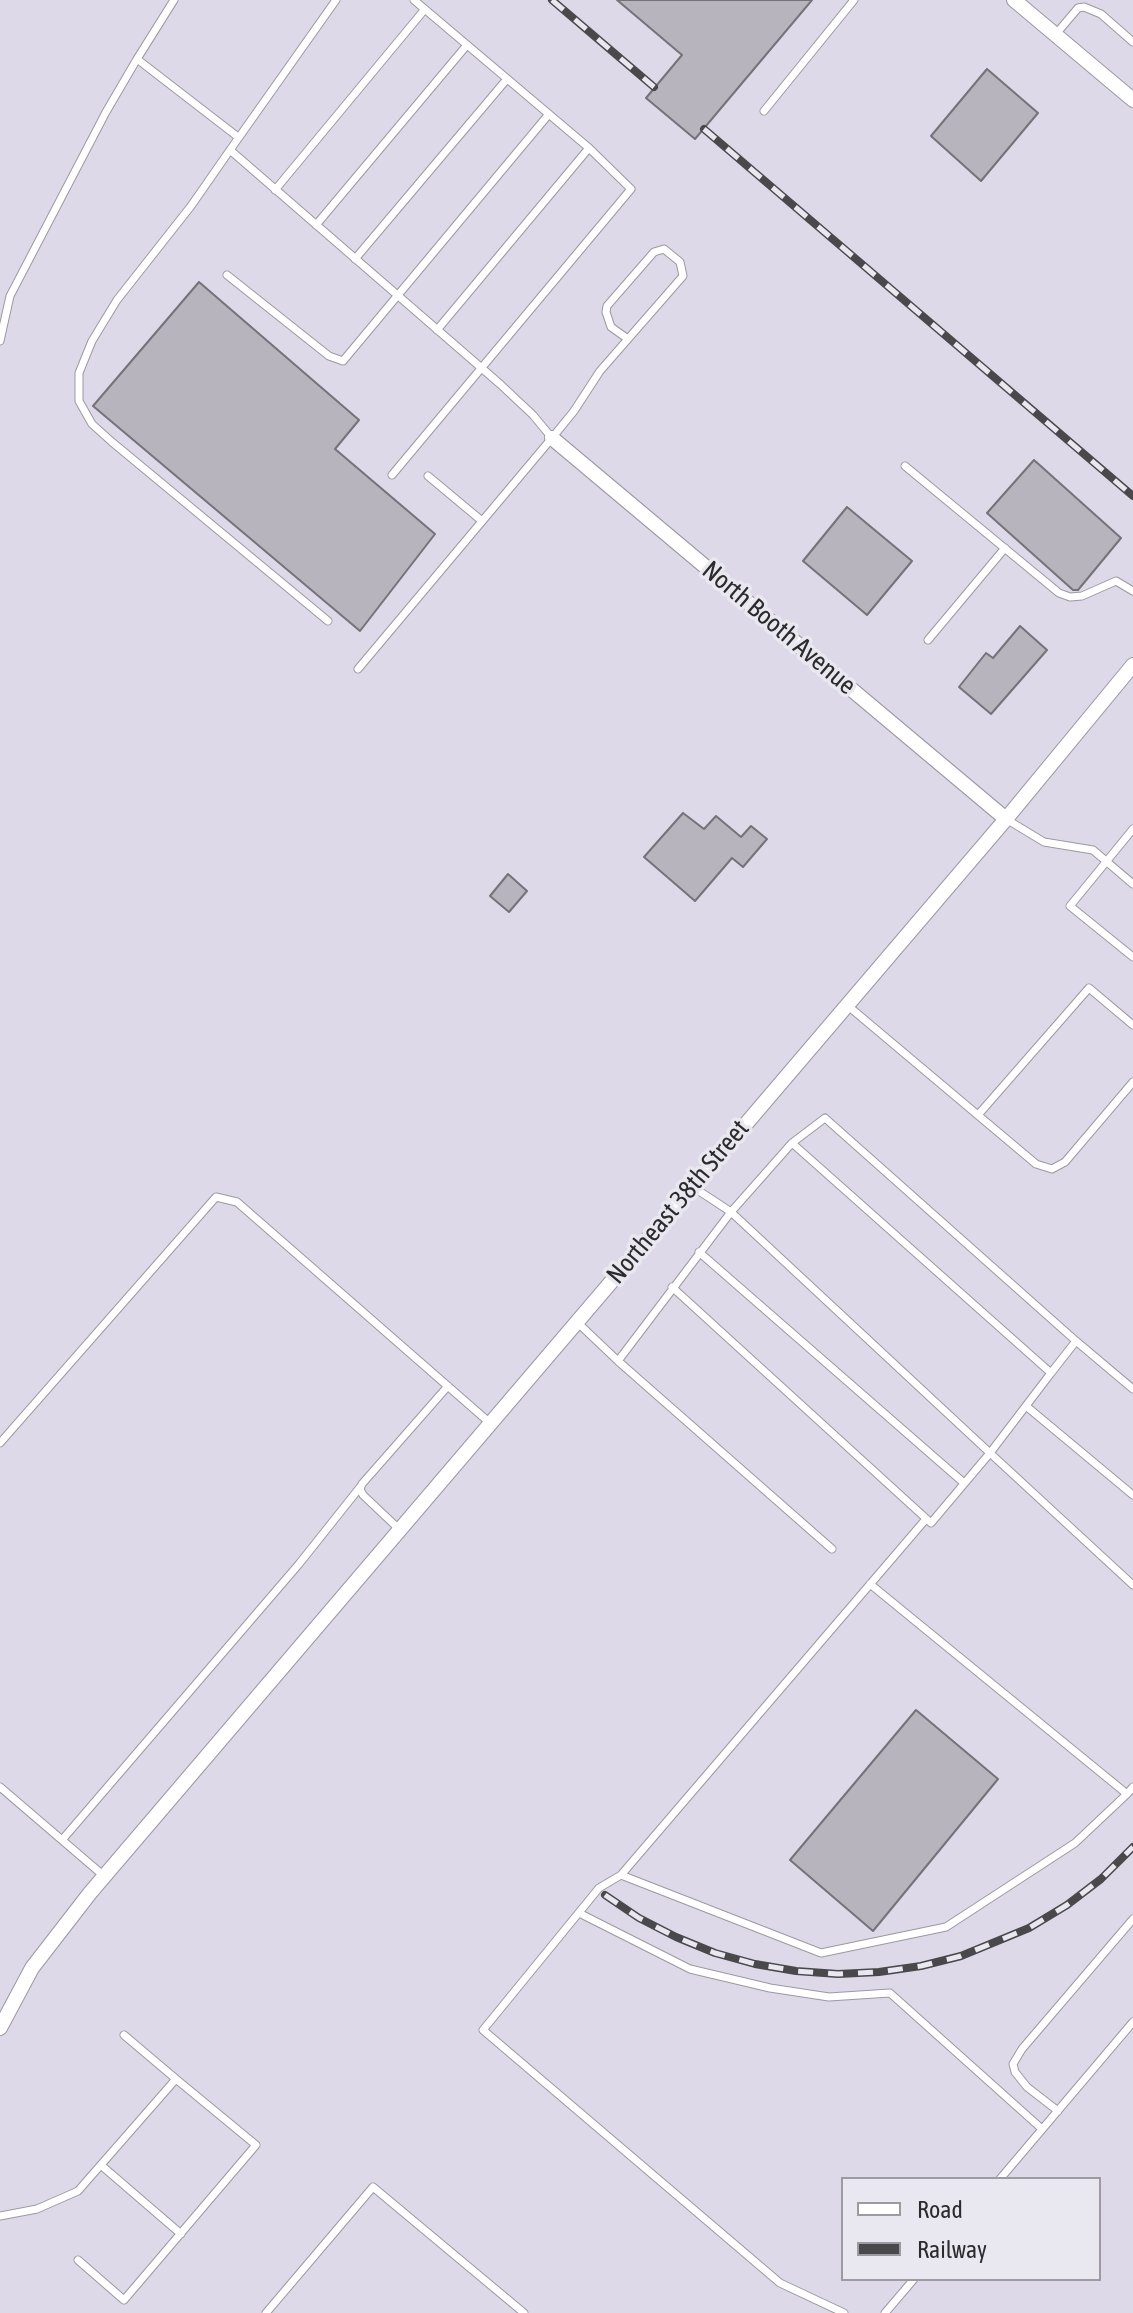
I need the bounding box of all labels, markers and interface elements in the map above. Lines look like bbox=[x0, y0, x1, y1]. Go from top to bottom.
street label: North Booth Avenue bbox=[696, 555, 862, 701]
street label: Northeast 38th Street bbox=[600, 1114, 756, 1290]
legend bbox=[841, 2177, 1101, 2281]
text: Road bbox=[917, 2196, 963, 2223]
text: Railway bbox=[917, 2236, 987, 2263]

